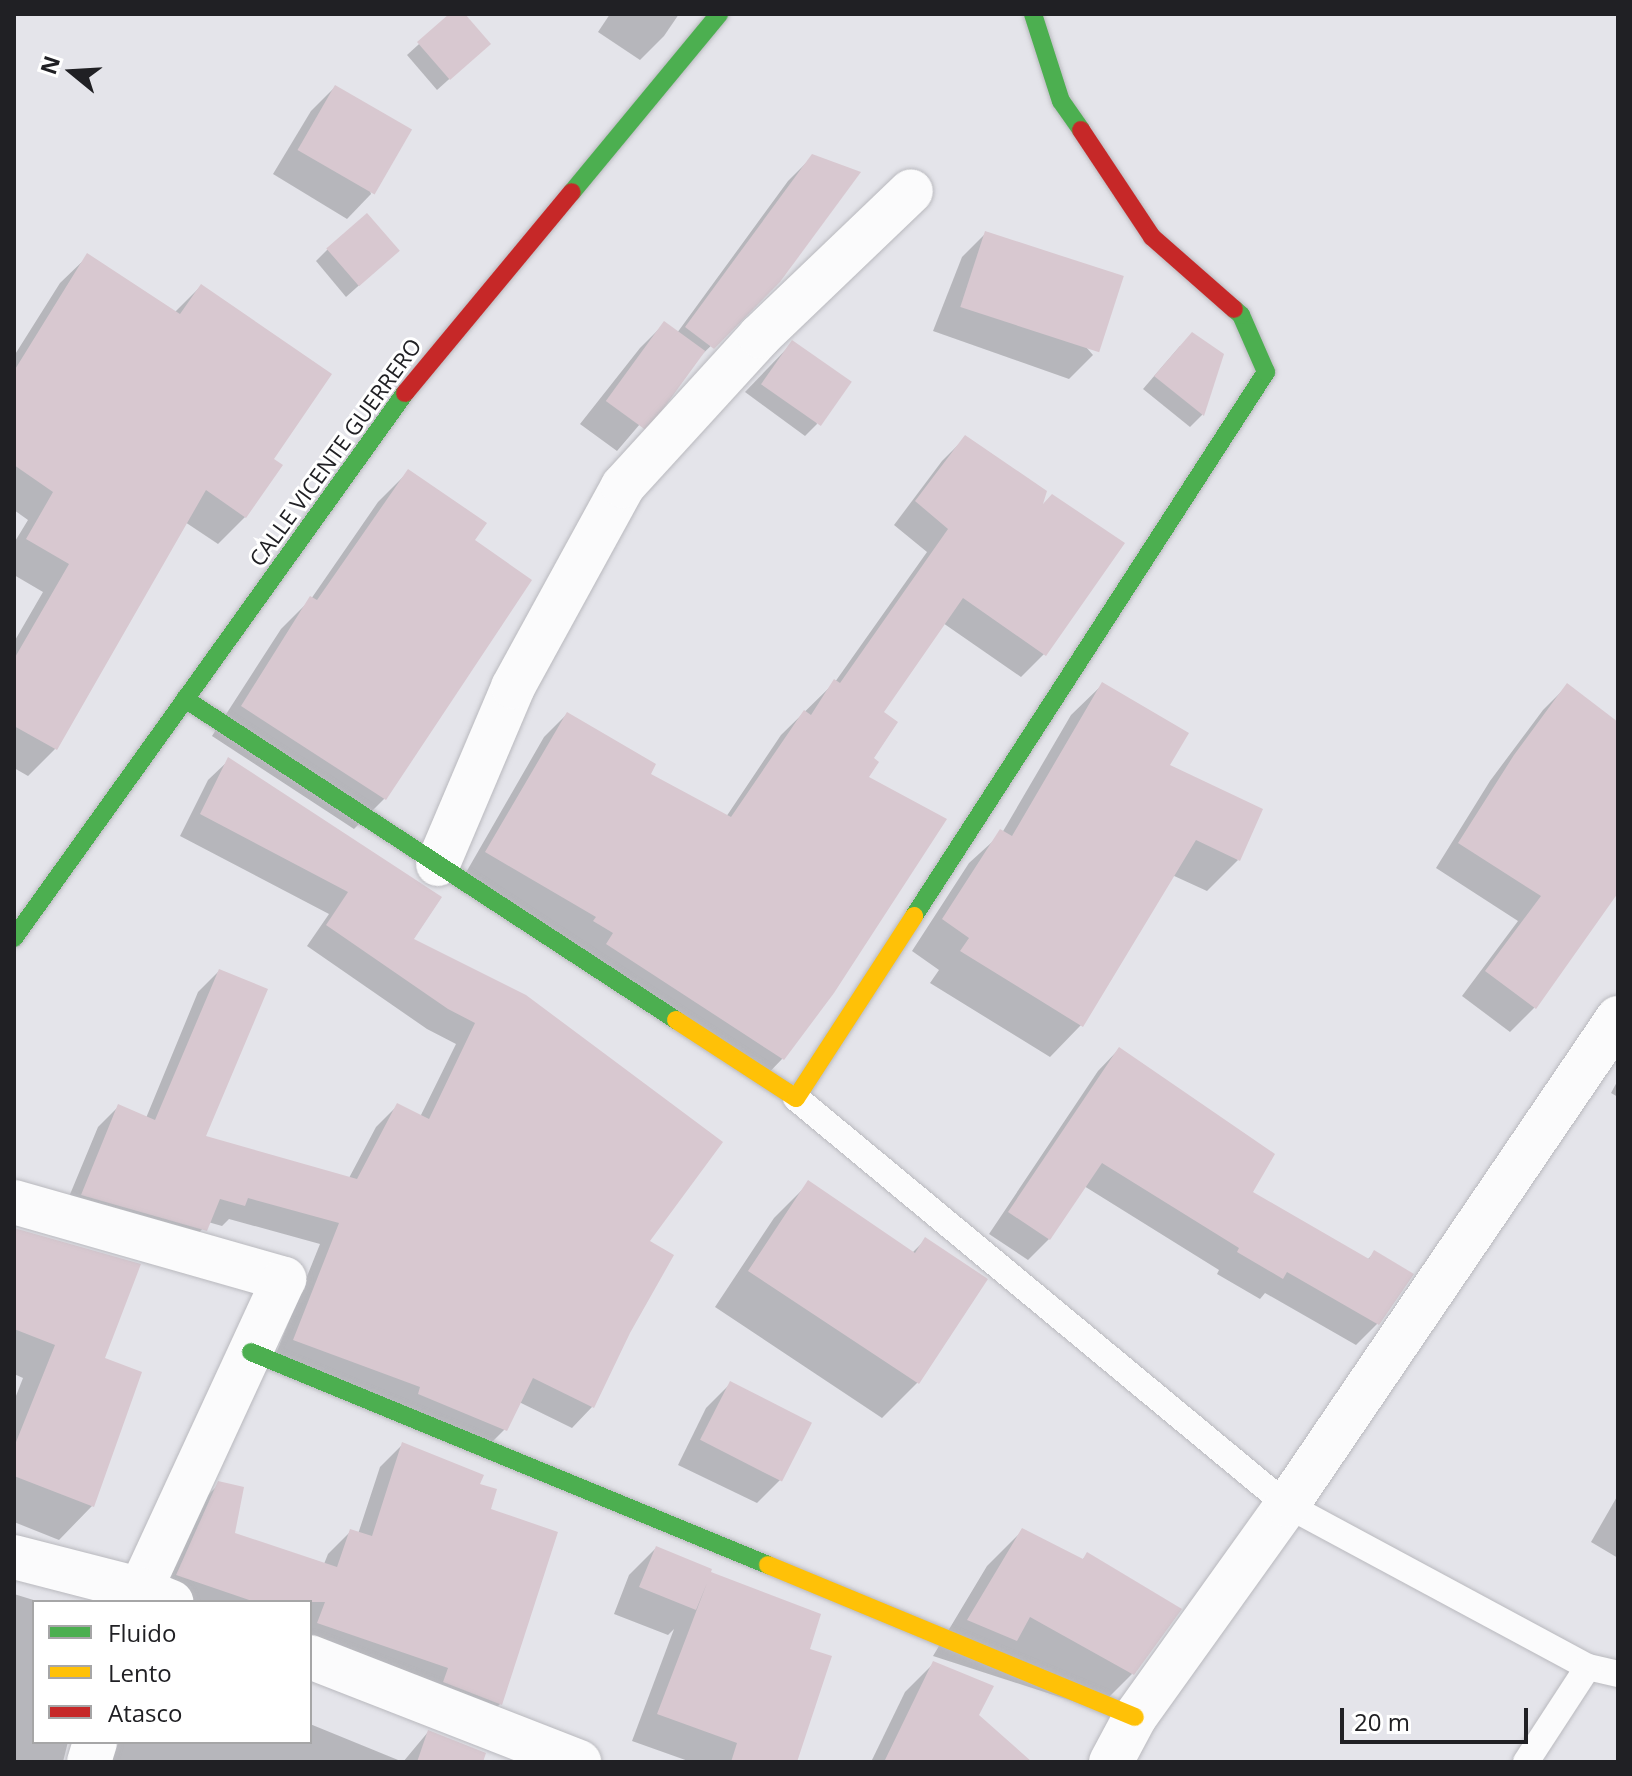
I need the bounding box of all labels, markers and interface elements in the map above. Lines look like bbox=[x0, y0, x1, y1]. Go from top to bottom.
north arrow bbox=[32, 32, 112, 112]
text: N bbox=[32, 51, 66, 78]
street label: CALLE VICENTE GUERRERO bbox=[244, 333, 426, 571]
legend bbox=[32, 1600, 312, 1744]
text: Fluido bbox=[108, 1616, 176, 1649]
text: Lento bbox=[108, 1656, 172, 1689]
scale bar bbox=[1344, 1692, 1532, 1742]
text: Atasco bbox=[108, 1696, 182, 1729]
text: 20 m bbox=[1354, 1705, 1410, 1738]

